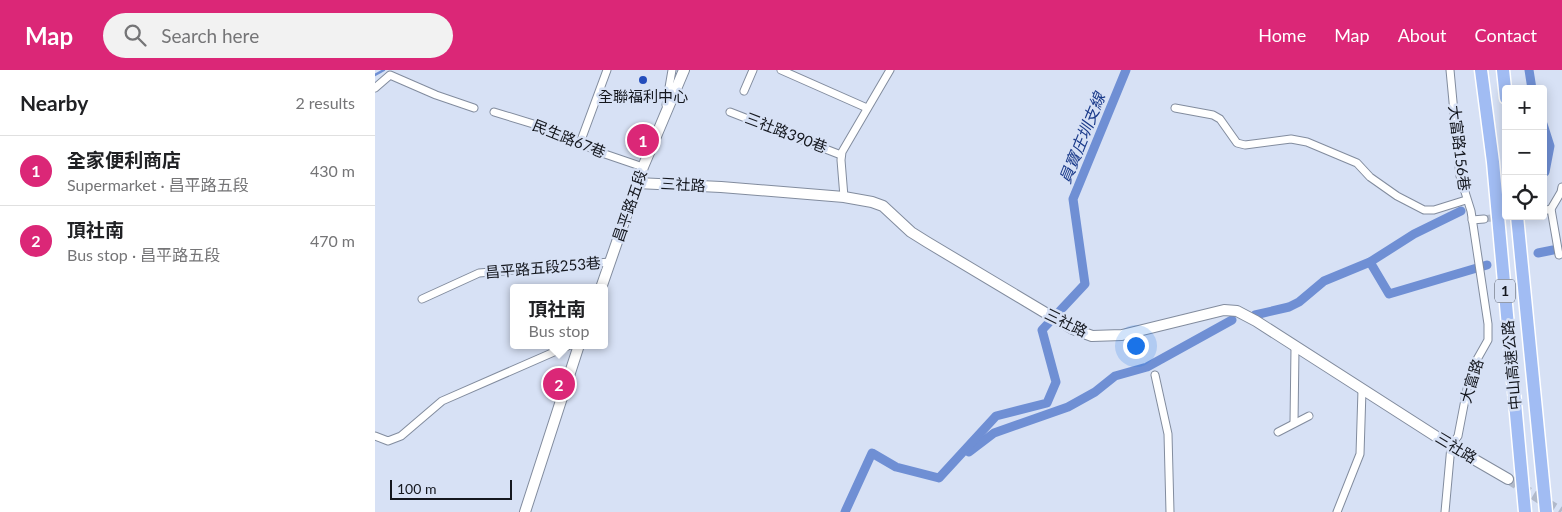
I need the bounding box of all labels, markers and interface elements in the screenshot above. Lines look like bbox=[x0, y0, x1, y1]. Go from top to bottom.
search box bbox=[103, 13, 453, 58]
text: Map bbox=[25, 21, 73, 50]
icon: search bbox=[121, 21, 149, 49]
text: Search here bbox=[161, 24, 259, 47]
text: Home bbox=[1258, 24, 1306, 46]
text: Map bbox=[1334, 24, 1370, 46]
text: About bbox=[1398, 24, 1447, 46]
text: Contact bbox=[1475, 24, 1537, 46]
marker: 全聯福利中心 bbox=[637, 74, 649, 86]
map controls bbox=[1502, 85, 1547, 220]
button: + bbox=[1502, 85, 1547, 130]
place label: 全聯福利中心 bbox=[598, 87, 688, 105]
water label: 員寶庄圳支線 bbox=[1055, 88, 1109, 186]
text: Nearby bbox=[20, 90, 88, 115]
text: 2 results bbox=[295, 93, 355, 112]
street label: 大富路156巷 bbox=[1446, 104, 1474, 192]
street label: 三社路390巷 bbox=[743, 108, 830, 156]
street label: 民生路67巷 bbox=[530, 115, 609, 161]
pin: 1 bbox=[627, 121, 659, 159]
button: − bbox=[1502, 130, 1547, 175]
text: 全家便利商店 bbox=[67, 148, 181, 171]
text: 1 bbox=[31, 161, 41, 180]
text: 430 m bbox=[310, 161, 355, 180]
street label: 昌平路五段 bbox=[608, 167, 650, 244]
street label: 三社路 bbox=[660, 174, 706, 194]
text: Supermarket · 昌平路五段 bbox=[67, 175, 249, 194]
button: locate bbox=[1502, 175, 1547, 220]
text: 頂社南 bbox=[67, 218, 124, 241]
text: 2 bbox=[31, 231, 41, 250]
text: 470 m bbox=[310, 231, 355, 250]
text: Bus stop · 昌平路五段 bbox=[67, 245, 220, 264]
street label: 昌平路五段253巷 bbox=[484, 253, 602, 281]
road number: 1 bbox=[1495, 280, 1515, 302]
popup bbox=[510, 284, 608, 349]
text: 頂社南 bbox=[529, 297, 586, 320]
street label: 三社路 bbox=[1042, 304, 1091, 340]
street label: 中山高速公路 bbox=[1498, 319, 1524, 411]
text: Bus stop bbox=[529, 321, 589, 340]
your location bbox=[1123, 333, 1149, 359]
street label: 大富路 bbox=[1456, 357, 1486, 405]
pin: 2 bbox=[543, 365, 575, 403]
street label: 三社路 bbox=[1433, 428, 1480, 466]
scale bar bbox=[390, 477, 513, 500]
text: 100 m bbox=[397, 480, 436, 497]

